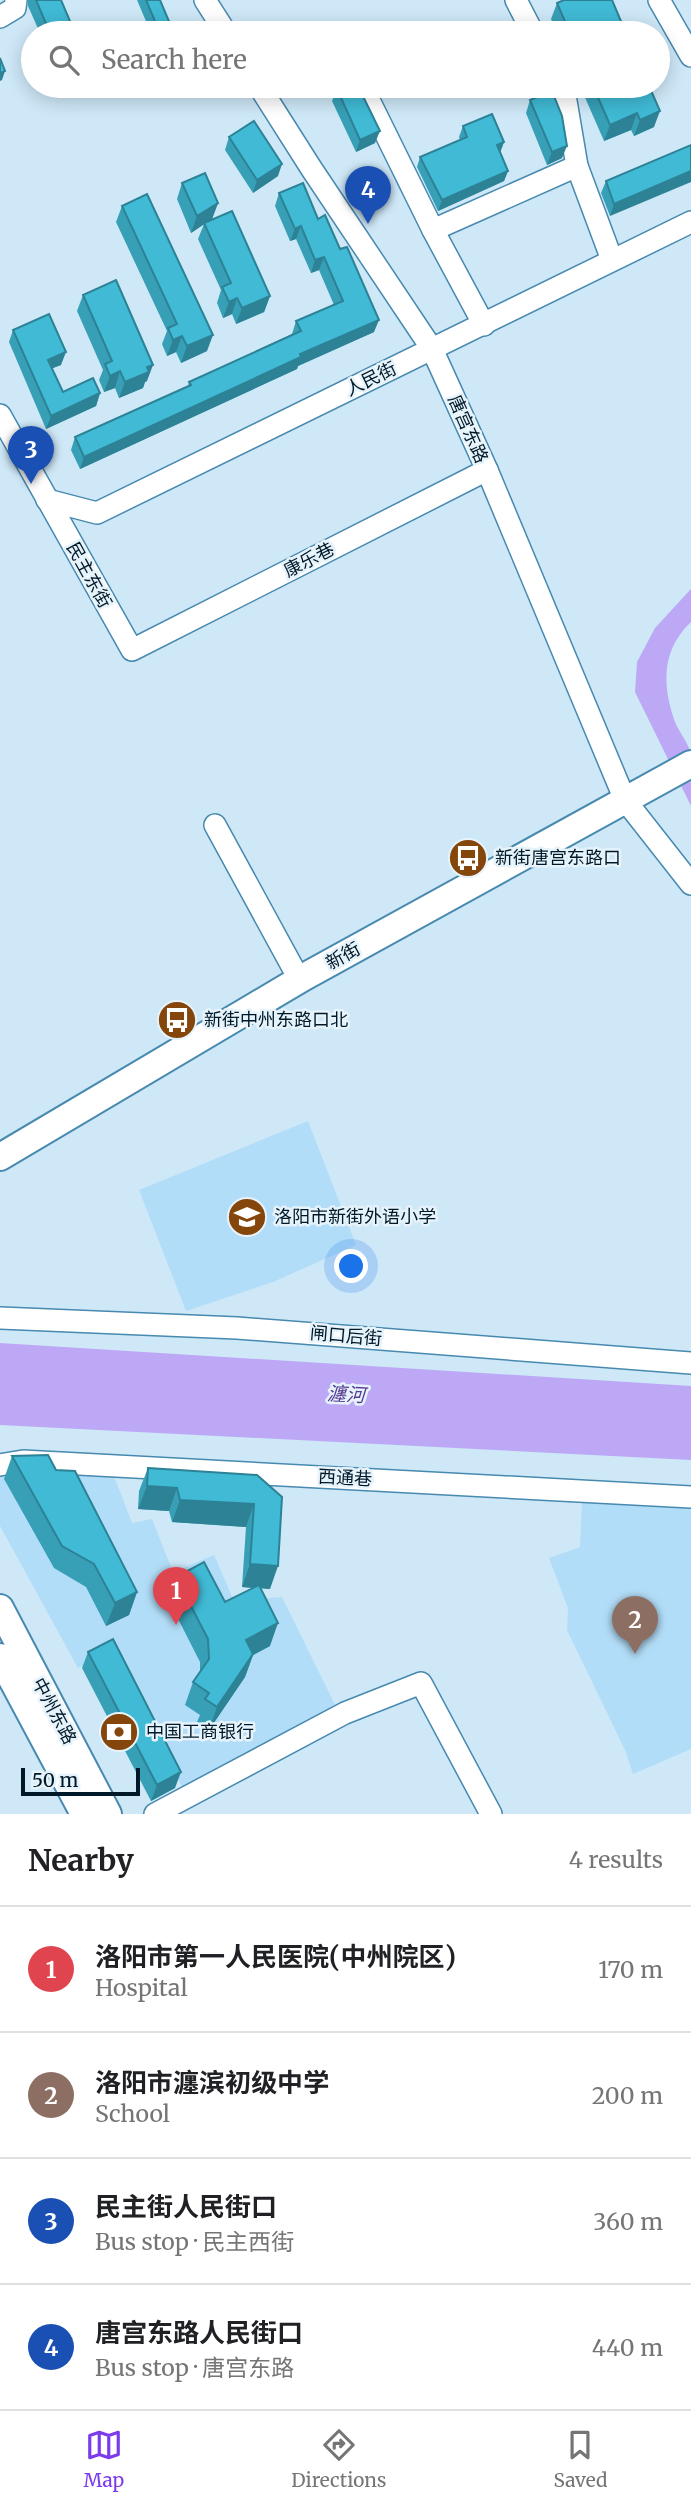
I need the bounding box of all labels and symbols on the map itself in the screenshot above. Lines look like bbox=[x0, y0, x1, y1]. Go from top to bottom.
pin: 4 bbox=[345, 166, 391, 224]
street label: 人民街 bbox=[341, 356, 400, 401]
street label: 唐宫东路 bbox=[443, 391, 494, 466]
pin: 3 bbox=[8, 426, 54, 484]
street label: 康乐巷 bbox=[279, 537, 338, 582]
street label: 民主东街 bbox=[62, 538, 117, 612]
bus stop icon: 新街唐宫东路口 bbox=[447, 837, 489, 879]
place label: 新街唐宫东路口 bbox=[495, 846, 621, 869]
street label: 新街 bbox=[321, 937, 364, 974]
bus stop icon: 新街中州东路口北 bbox=[156, 999, 198, 1041]
place label: 新街中州东路口北 bbox=[204, 1008, 348, 1031]
school or university icon: 洛阳市新街外语小学 bbox=[226, 1196, 268, 1238]
place label: 洛阳市新街外语小学 bbox=[274, 1205, 436, 1228]
your location bbox=[334, 1249, 368, 1283]
street label: 闸口后街 bbox=[309, 1321, 383, 1350]
water label: 瀍河 bbox=[326, 1381, 370, 1407]
street label: 西通巷 bbox=[317, 1465, 373, 1490]
pin: 1 bbox=[153, 1567, 199, 1625]
pin: 2 bbox=[612, 1596, 658, 1654]
street label: 中州东路 bbox=[27, 1674, 81, 1748]
bank icon: 中国工商银行 bbox=[98, 1711, 140, 1753]
place label: 中国工商银行 bbox=[146, 1720, 254, 1743]
scale bar bbox=[21, 1765, 140, 1797]

